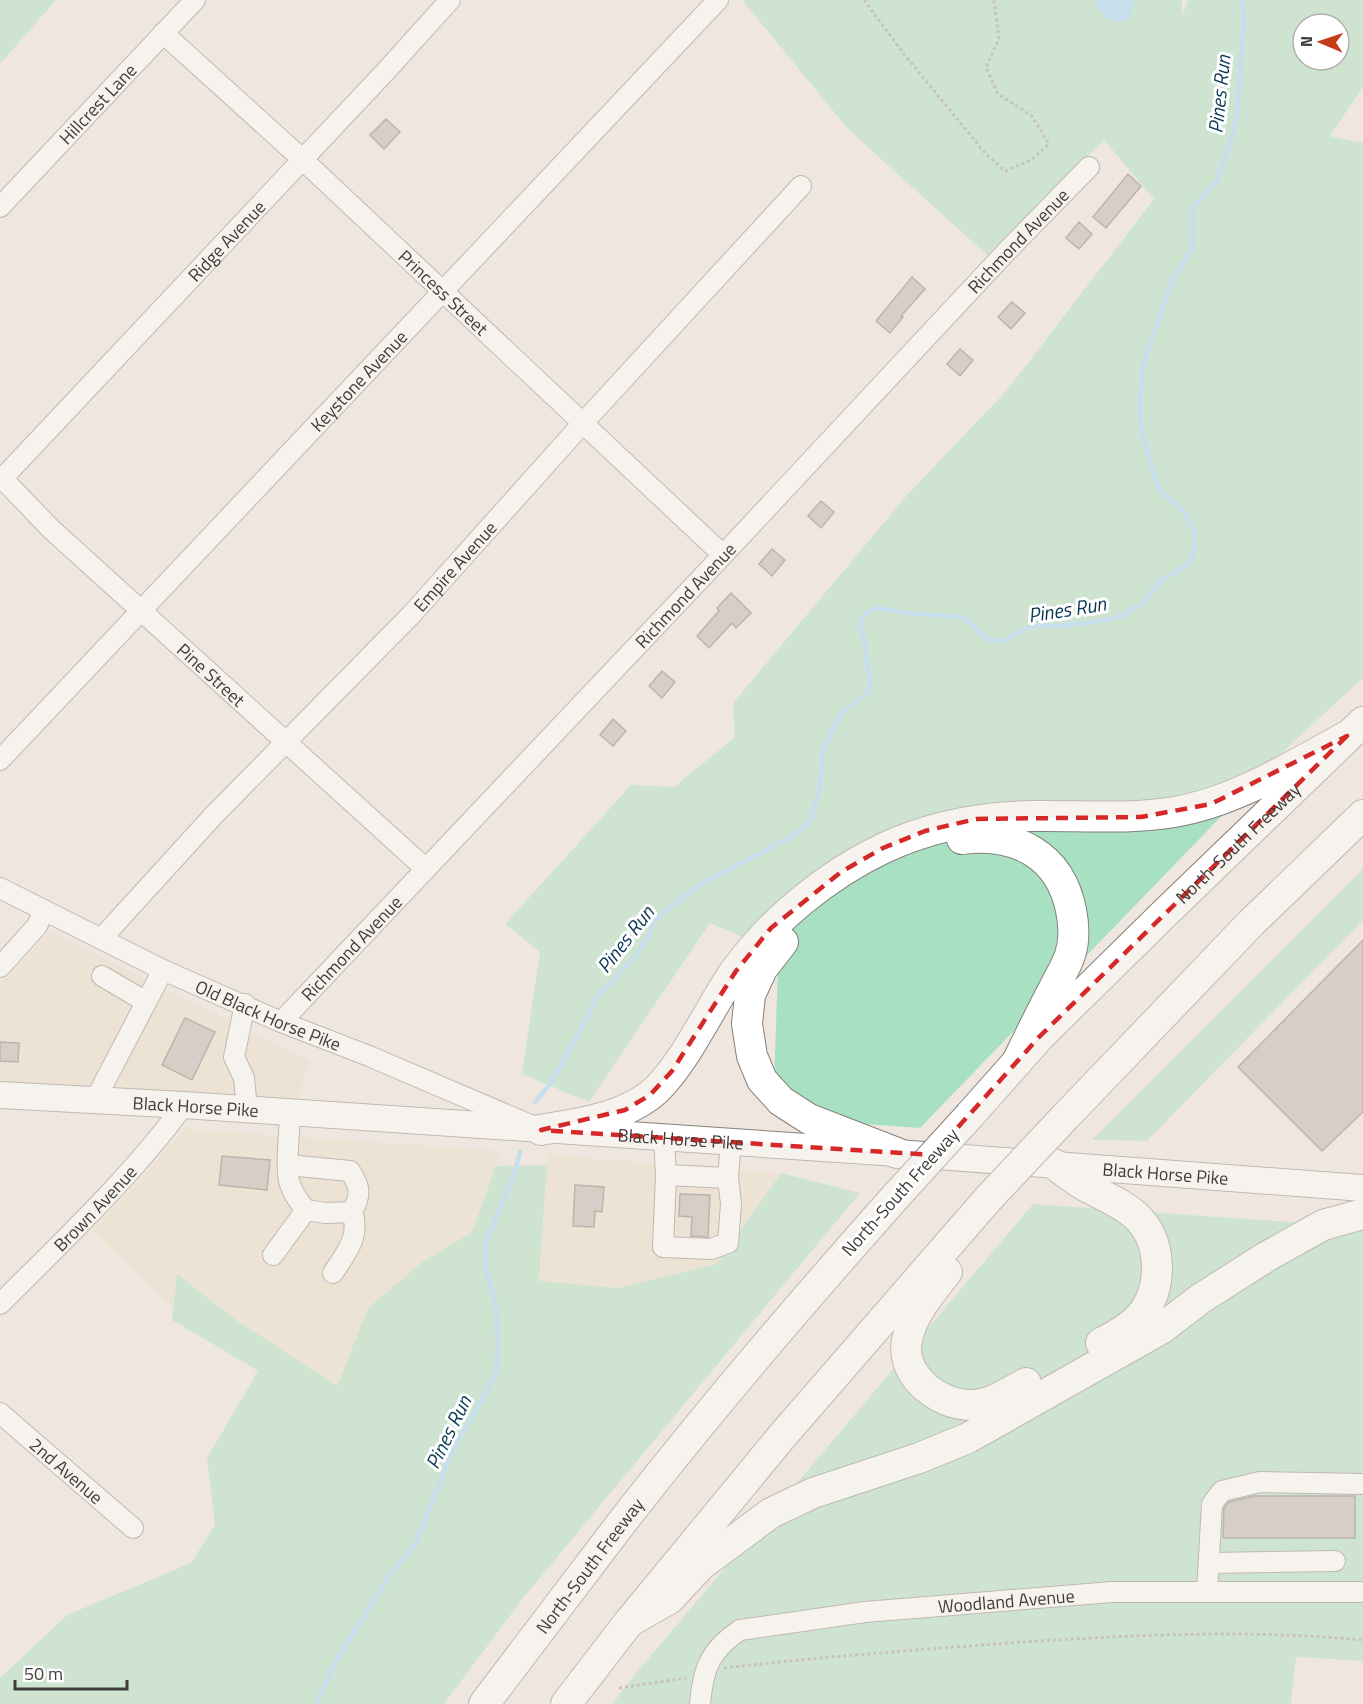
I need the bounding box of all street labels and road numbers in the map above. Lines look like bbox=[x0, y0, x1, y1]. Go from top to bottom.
street label: Hillcrest Lane bbox=[52, 57, 142, 150]
street label: Richmond Avenue bbox=[961, 182, 1075, 299]
street label: Ridge Avenue bbox=[181, 194, 271, 288]
street label: Princess Street bbox=[393, 243, 495, 342]
street label: Keystone Avenue bbox=[304, 324, 413, 437]
street label: Empire Avenue bbox=[407, 515, 503, 618]
street label: Richmond Avenue bbox=[628, 536, 742, 654]
street label: Pine Street bbox=[171, 636, 252, 713]
street label: North-South Freeway bbox=[1169, 776, 1307, 910]
street label: Richmond Avenue bbox=[294, 889, 408, 1007]
street label: Old Black Horse Pike bbox=[191, 972, 345, 1057]
street label: Black Horse Pike bbox=[132, 1089, 260, 1123]
street label: Black Horse Pike bbox=[617, 1121, 744, 1156]
street label: North-South Freeway bbox=[835, 1122, 965, 1262]
street label: Black Horse Pike bbox=[1101, 1155, 1229, 1191]
street label: Brown Avenue bbox=[47, 1159, 143, 1257]
street label: 2nd Avenue bbox=[24, 1431, 109, 1510]
street label: North-South Freeway bbox=[529, 1492, 650, 1639]
street label: Woodland Avenue bbox=[937, 1582, 1075, 1620]

